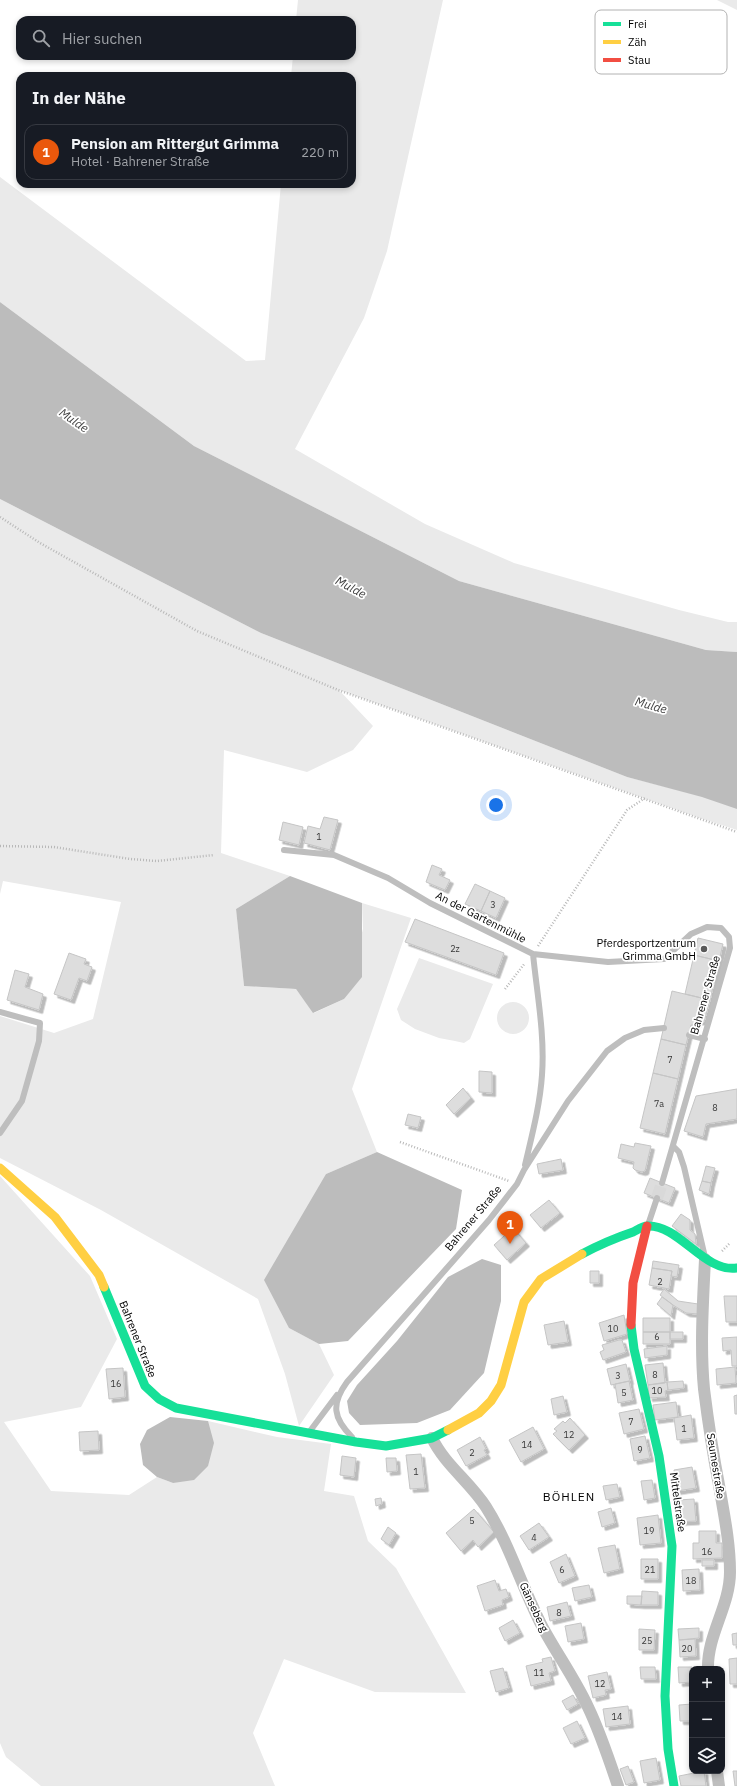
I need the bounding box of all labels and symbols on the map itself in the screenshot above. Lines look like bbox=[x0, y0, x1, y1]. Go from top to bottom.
legend bbox=[595, 10, 727, 74]
text: Frei bbox=[628, 17, 647, 31]
text: Zäh bbox=[628, 35, 647, 49]
text: Stau bbox=[628, 53, 650, 67]
water label: Mulde bbox=[56, 405, 92, 435]
water label: Mulde bbox=[333, 573, 369, 601]
water label: Mulde bbox=[633, 693, 669, 717]
your location bbox=[486, 795, 506, 815]
house number: 1 bbox=[316, 831, 322, 842]
street label: An der Gartenmühle bbox=[433, 888, 529, 946]
house number: 3 bbox=[490, 899, 496, 910]
place label: Pferdesportzentrum Grimma GmbH bbox=[597, 936, 696, 963]
house number: 2z bbox=[450, 943, 460, 954]
marker: Pferdesportzentrum Grimma GmbH bbox=[699, 944, 709, 954]
street label: Bahrener Straße bbox=[687, 954, 723, 1036]
house number: 7 bbox=[667, 1054, 673, 1065]
house number: 7a bbox=[654, 1098, 664, 1109]
house number: 8 bbox=[712, 1102, 718, 1113]
street label: Bahrener Straße bbox=[441, 1182, 505, 1254]
pin: 1 bbox=[497, 1211, 523, 1244]
house number: 2 bbox=[657, 1276, 663, 1287]
street label: Bahrener Straße bbox=[116, 1299, 160, 1379]
house number: 10 bbox=[608, 1323, 618, 1334]
house number: 6 bbox=[654, 1331, 660, 1342]
house number: 8 bbox=[652, 1369, 658, 1380]
house number: 3 bbox=[615, 1370, 621, 1381]
house number: 16 bbox=[111, 1378, 121, 1389]
house number: 10 bbox=[652, 1385, 662, 1396]
house number: 5 bbox=[621, 1387, 627, 1398]
house number: 7 bbox=[628, 1416, 634, 1427]
house number: 1 bbox=[681, 1423, 687, 1434]
house number: 12 bbox=[564, 1429, 574, 1440]
street label: Seumestraße bbox=[704, 1432, 728, 1500]
house number: 14 bbox=[522, 1439, 532, 1450]
house number: 9 bbox=[637, 1444, 643, 1455]
house number: 2 bbox=[469, 1447, 475, 1458]
house number: 1 bbox=[413, 1466, 419, 1477]
street label: Mittelstraße bbox=[667, 1471, 689, 1533]
district label: BÖHLEN bbox=[543, 1489, 595, 1504]
house number: 5 bbox=[469, 1515, 475, 1526]
house number: 19 bbox=[644, 1525, 654, 1536]
house number: 4 bbox=[531, 1532, 537, 1543]
house number: 16 bbox=[702, 1546, 712, 1557]
house number: 6 bbox=[559, 1564, 565, 1575]
house number: 21 bbox=[645, 1564, 655, 1575]
house number: 18 bbox=[686, 1575, 696, 1586]
street label: Gänseberg bbox=[516, 1580, 552, 1634]
house number: 8 bbox=[556, 1607, 562, 1618]
house number: 25 bbox=[642, 1635, 652, 1646]
house number: 20 bbox=[682, 1643, 692, 1654]
house number: 11 bbox=[534, 1667, 544, 1678]
house number: 12 bbox=[595, 1678, 605, 1689]
house number: 14 bbox=[612, 1711, 622, 1722]

